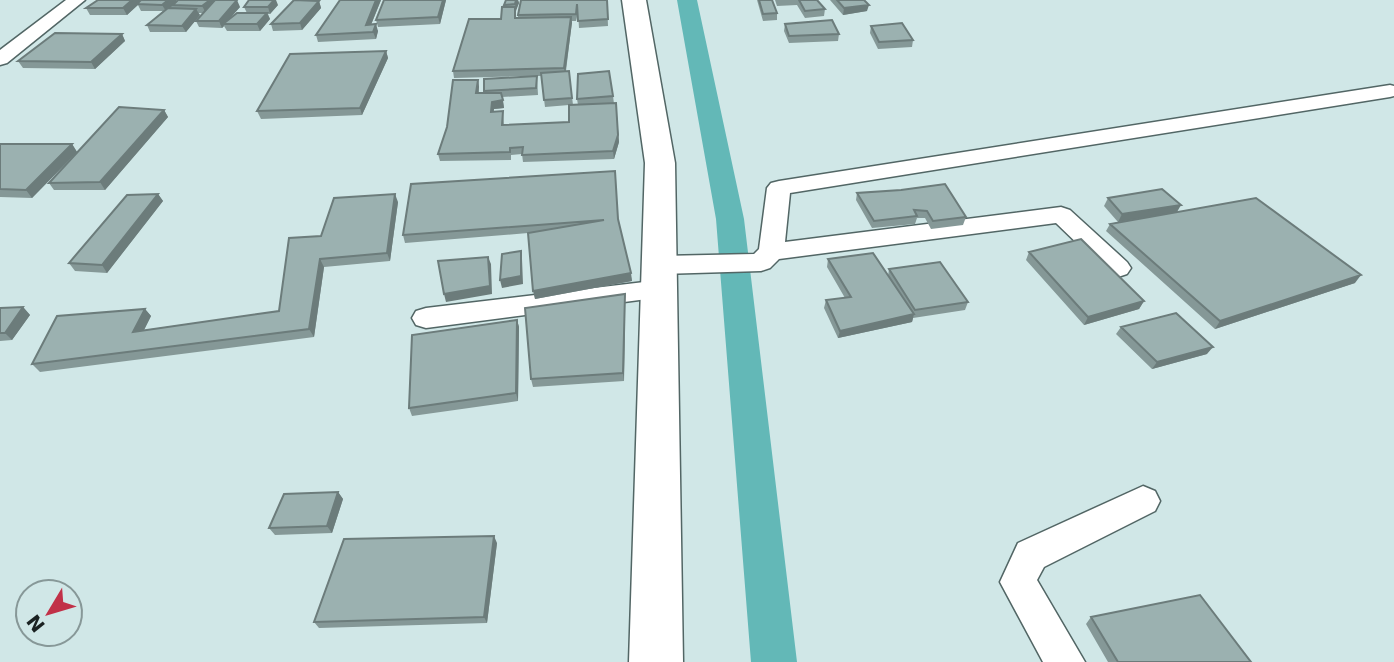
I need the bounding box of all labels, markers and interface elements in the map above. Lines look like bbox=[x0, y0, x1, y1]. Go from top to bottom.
north arrow bbox=[14, 578, 84, 648]
text: N bbox=[22, 610, 49, 637]

